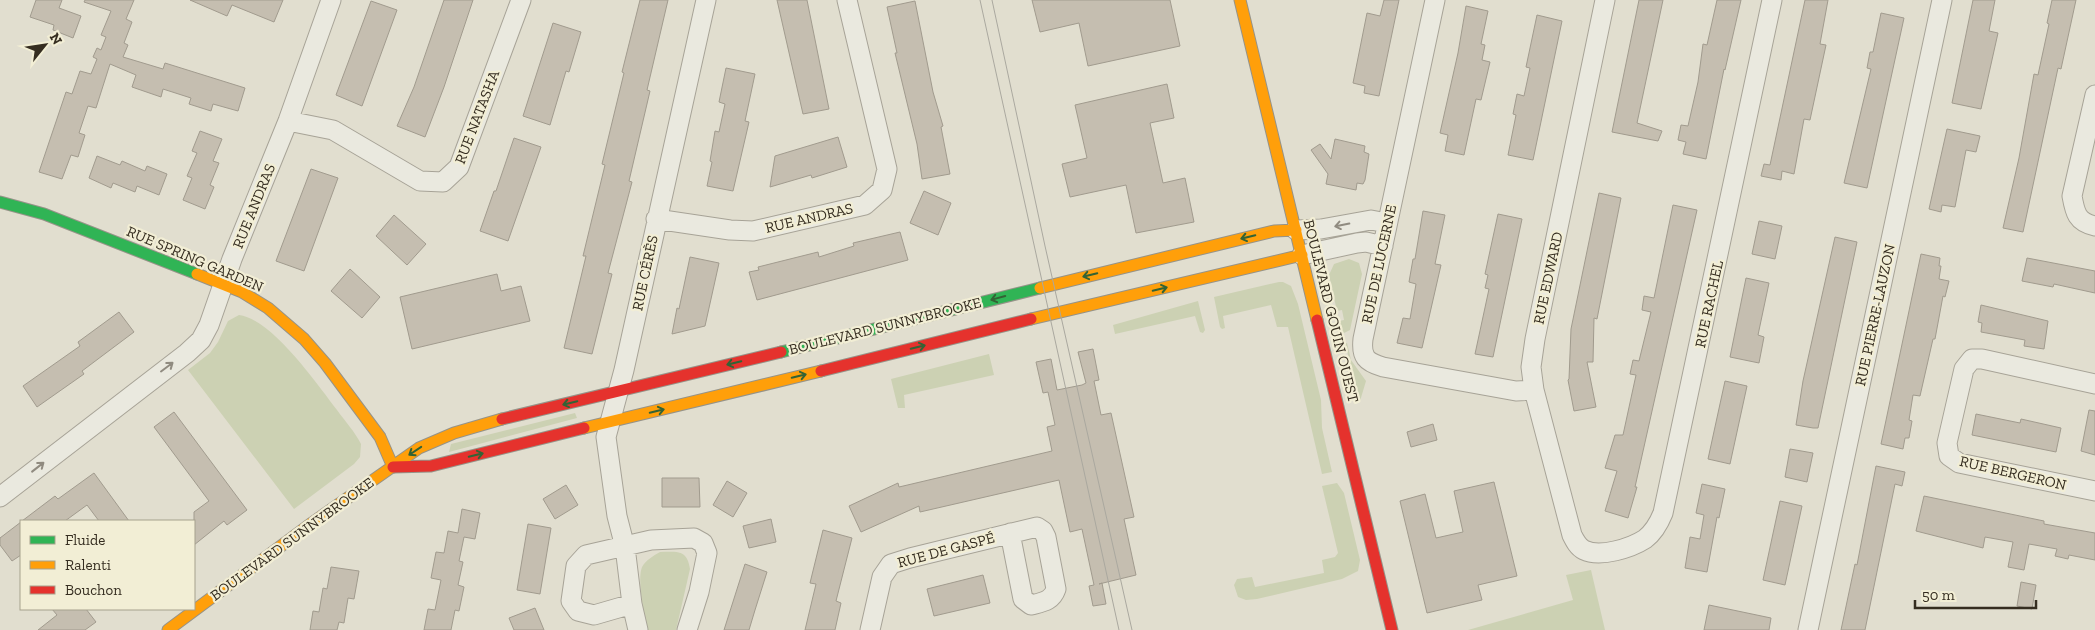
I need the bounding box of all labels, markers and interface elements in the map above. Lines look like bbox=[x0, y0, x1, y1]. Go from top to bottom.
north arrow bbox=[20, 20, 70, 70]
text: N bbox=[46, 30, 66, 48]
street label: RUE NATASHA bbox=[451, 67, 503, 166]
street label: RUE ANDRAS bbox=[229, 161, 279, 251]
street label: RUE ANDRAS bbox=[763, 199, 855, 237]
street label: RUE DE LUCERNE bbox=[1358, 203, 1400, 325]
street label: BOULEVARD GOUIN OUEST bbox=[1300, 218, 1362, 404]
one-way arrow bbox=[1334, 220, 1350, 230]
street label: RUE SPRING GARDEN bbox=[124, 222, 266, 296]
street label: RUE EDWARD bbox=[1529, 230, 1567, 326]
one-way arrow bbox=[1240, 233, 1256, 242]
street label: RUE CÉRÈS bbox=[628, 234, 662, 312]
street label: RUE PIERRE-LAUZON bbox=[1851, 242, 1899, 388]
street label: RUE RACHEL bbox=[1691, 259, 1727, 349]
one-way arrow bbox=[1082, 271, 1098, 280]
one-way arrow bbox=[1151, 284, 1167, 293]
street label: BOULEVARD SUNNYBROOKE bbox=[787, 293, 983, 359]
one-way arrow bbox=[990, 294, 1006, 304]
one-way arrow bbox=[910, 342, 926, 351]
one-way arrow bbox=[727, 359, 743, 368]
one-way arrow bbox=[160, 362, 174, 372]
one-way arrow bbox=[791, 371, 807, 380]
one-way arrow bbox=[562, 399, 578, 408]
one-way arrow bbox=[648, 405, 664, 415]
one-way arrow bbox=[409, 446, 423, 456]
one-way arrow bbox=[467, 450, 483, 459]
street label: RUE BERGERON bbox=[1958, 452, 2068, 494]
one-way arrow bbox=[32, 462, 45, 473]
street label: BOULEVARD SUNNYBROOKE bbox=[207, 474, 377, 604]
legend bbox=[20, 520, 195, 610]
street label: RUE DE GASPÉ bbox=[895, 528, 997, 572]
text: Fluide bbox=[65, 531, 105, 549]
text: Ralenti bbox=[65, 556, 111, 574]
scale bar bbox=[1915, 578, 2036, 610]
text: Bouchon bbox=[65, 581, 122, 599]
text: 50 m bbox=[1922, 586, 1955, 604]

